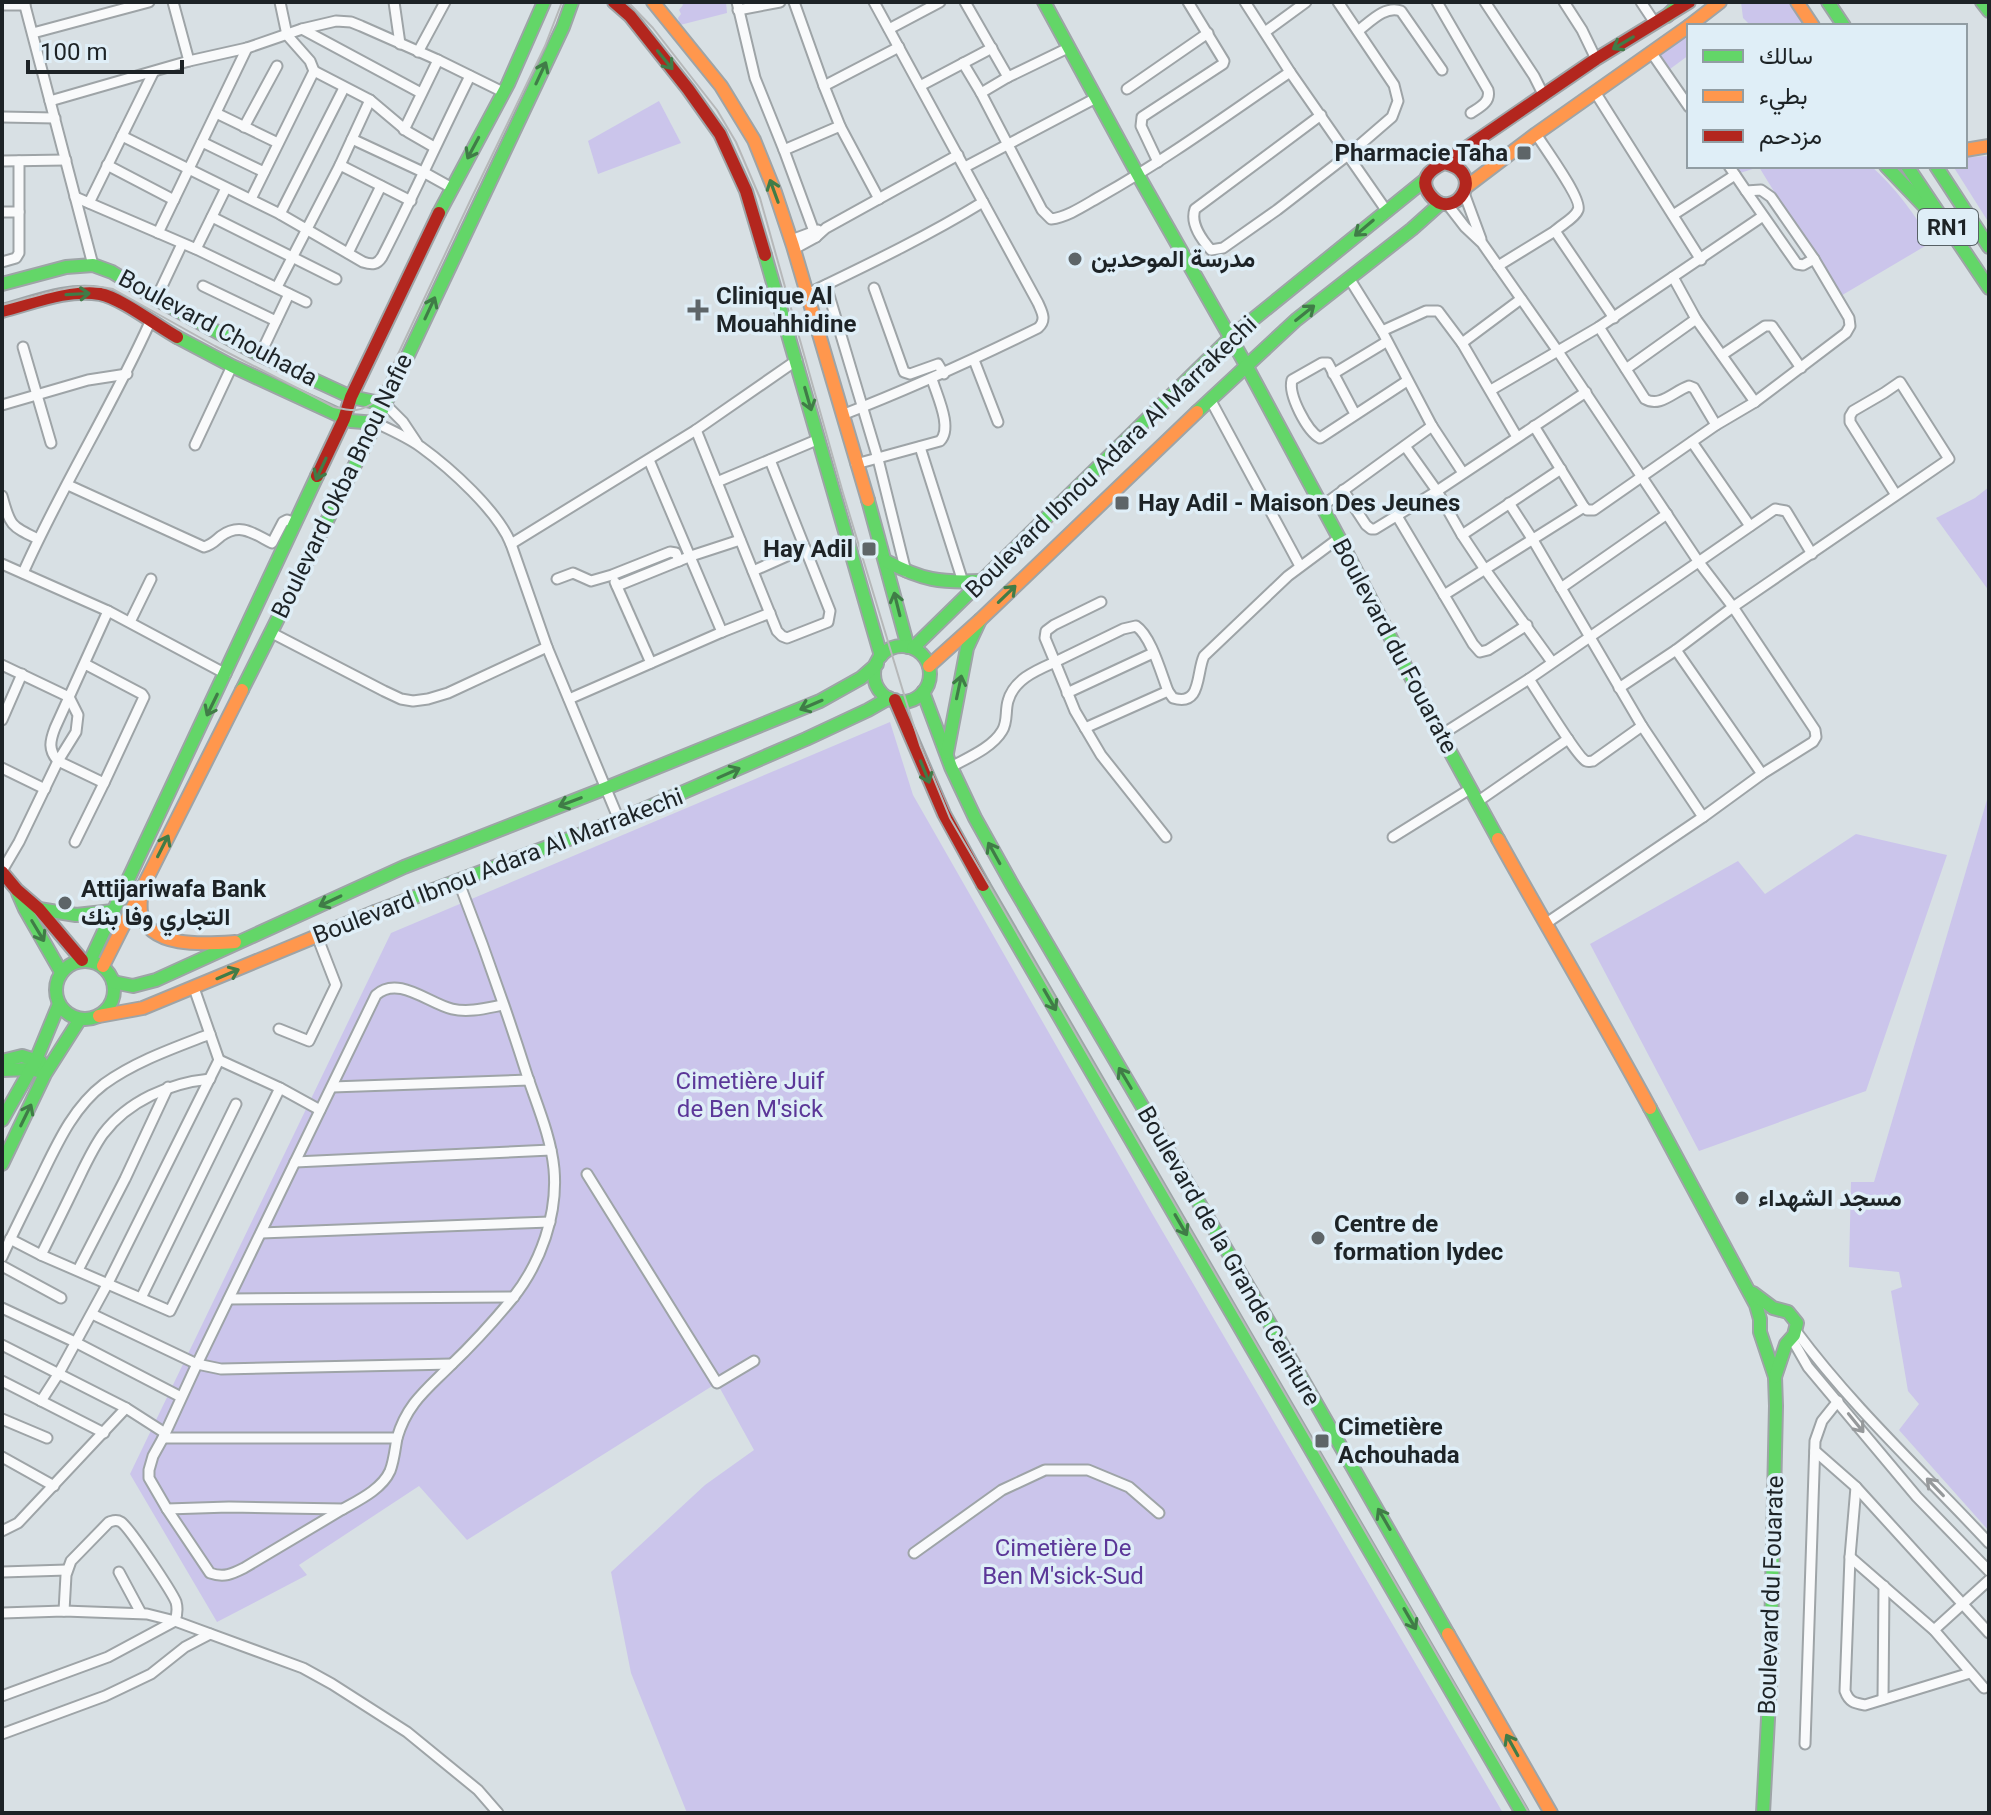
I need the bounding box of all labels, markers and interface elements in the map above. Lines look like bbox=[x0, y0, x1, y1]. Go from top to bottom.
scale bar bbox=[28, 24, 182, 74]
legend bbox=[1687, 24, 1967, 168]
one-way arrow bbox=[1612, 35, 1635, 51]
text: 100 m bbox=[40, 38, 107, 66]
text: سالك bbox=[1759, 42, 1813, 70]
one-way arrow bbox=[656, 49, 674, 70]
one-way arrow bbox=[534, 61, 549, 85]
text: بطيء bbox=[1759, 82, 1808, 115]
text: مزدحم bbox=[1759, 122, 1822, 152]
one-way arrow bbox=[465, 135, 481, 159]
place label: Pharmacie Taha bbox=[1334, 139, 1508, 167]
marker: Pharmacie Taha bbox=[1515, 144, 1533, 162]
one-way arrow bbox=[766, 180, 780, 204]
road number: RN1 bbox=[1918, 209, 1978, 245]
one-way arrow bbox=[1354, 219, 1375, 237]
place label: مدرسة الموحدين bbox=[1091, 245, 1255, 274]
marker: مدرسة الموحدين bbox=[1066, 250, 1084, 268]
street label: Boulevard Chouhada bbox=[114, 264, 322, 392]
place label: Clinique Al Mouahhidine bbox=[716, 282, 856, 338]
one-way arrow bbox=[64, 286, 91, 301]
one-way arrow bbox=[423, 296, 438, 320]
marker: Clinique Al Mouahhidine bbox=[687, 299, 709, 321]
one-way arrow bbox=[1294, 305, 1315, 322]
street label: Boulevard Ibnou Adara Al Marrakechi bbox=[960, 310, 1262, 604]
street label: Boulevard Okba Bnou Nafie bbox=[266, 349, 418, 623]
one-way arrow bbox=[801, 386, 816, 412]
one-way arrow bbox=[313, 457, 328, 481]
place label: Hay Adil - Maison Des Jeunes bbox=[1138, 489, 1460, 517]
marker: Hay Adil - Maison Des Jeunes bbox=[1113, 494, 1131, 512]
street label: Boulevard du Fouarate bbox=[1326, 534, 1464, 758]
place label: Hay Adil bbox=[763, 535, 853, 563]
marker: Hay Adil bbox=[860, 540, 878, 558]
one-way arrow bbox=[996, 586, 1016, 604]
one-way arrow bbox=[889, 591, 904, 617]
one-way arrow bbox=[952, 675, 967, 700]
one-way arrow bbox=[203, 692, 219, 716]
one-way arrow bbox=[799, 698, 824, 713]
one-way arrow bbox=[919, 759, 933, 784]
one-way arrow bbox=[716, 765, 741, 780]
street label: Boulevard Ibnou Adara Al Marrakechi bbox=[309, 782, 687, 950]
one-way arrow bbox=[558, 796, 583, 810]
one-way arrow bbox=[155, 835, 171, 859]
one-way arrow bbox=[986, 842, 1002, 865]
place label: Attijariwafa Bank التجاري وفا بنك bbox=[81, 875, 267, 937]
marker: Attijariwafa Bank التجاري وفا بنك bbox=[56, 894, 74, 912]
one-way arrow bbox=[318, 894, 342, 909]
one-way arrow bbox=[31, 919, 47, 942]
one-way arrow bbox=[215, 965, 240, 980]
one-way arrow bbox=[1042, 988, 1058, 1011]
park label: Cimetière Juif de Ben M'sick bbox=[676, 1067, 825, 1123]
one-way arrow bbox=[1116, 1067, 1132, 1090]
street label: Boulevard de la Grande Ceinture bbox=[1132, 1101, 1326, 1411]
one-way arrow bbox=[19, 1103, 34, 1127]
place label: مسجد الشهداء bbox=[1758, 1184, 1902, 1213]
marker: مسجد الشهداء bbox=[1733, 1189, 1751, 1207]
place label: Centre de formation lydec bbox=[1334, 1210, 1503, 1266]
one-way arrow bbox=[1174, 1212, 1189, 1236]
marker: Centre de formation lydec bbox=[1309, 1229, 1327, 1247]
place label: Cimetière Achouhada bbox=[1338, 1413, 1460, 1469]
one-way arrow bbox=[1847, 1413, 1865, 1433]
marker: Cimetière Achouhada bbox=[1313, 1432, 1331, 1450]
street label: Boulevard du Fouarate bbox=[1753, 1475, 1789, 1715]
one-way arrow bbox=[1926, 1478, 1945, 1497]
one-way arrow bbox=[1376, 1508, 1391, 1532]
park label: Cimetière De Ben M'sick-Sud bbox=[982, 1534, 1144, 1590]
one-way arrow bbox=[1402, 1607, 1418, 1630]
one-way arrow bbox=[1504, 1734, 1520, 1758]

